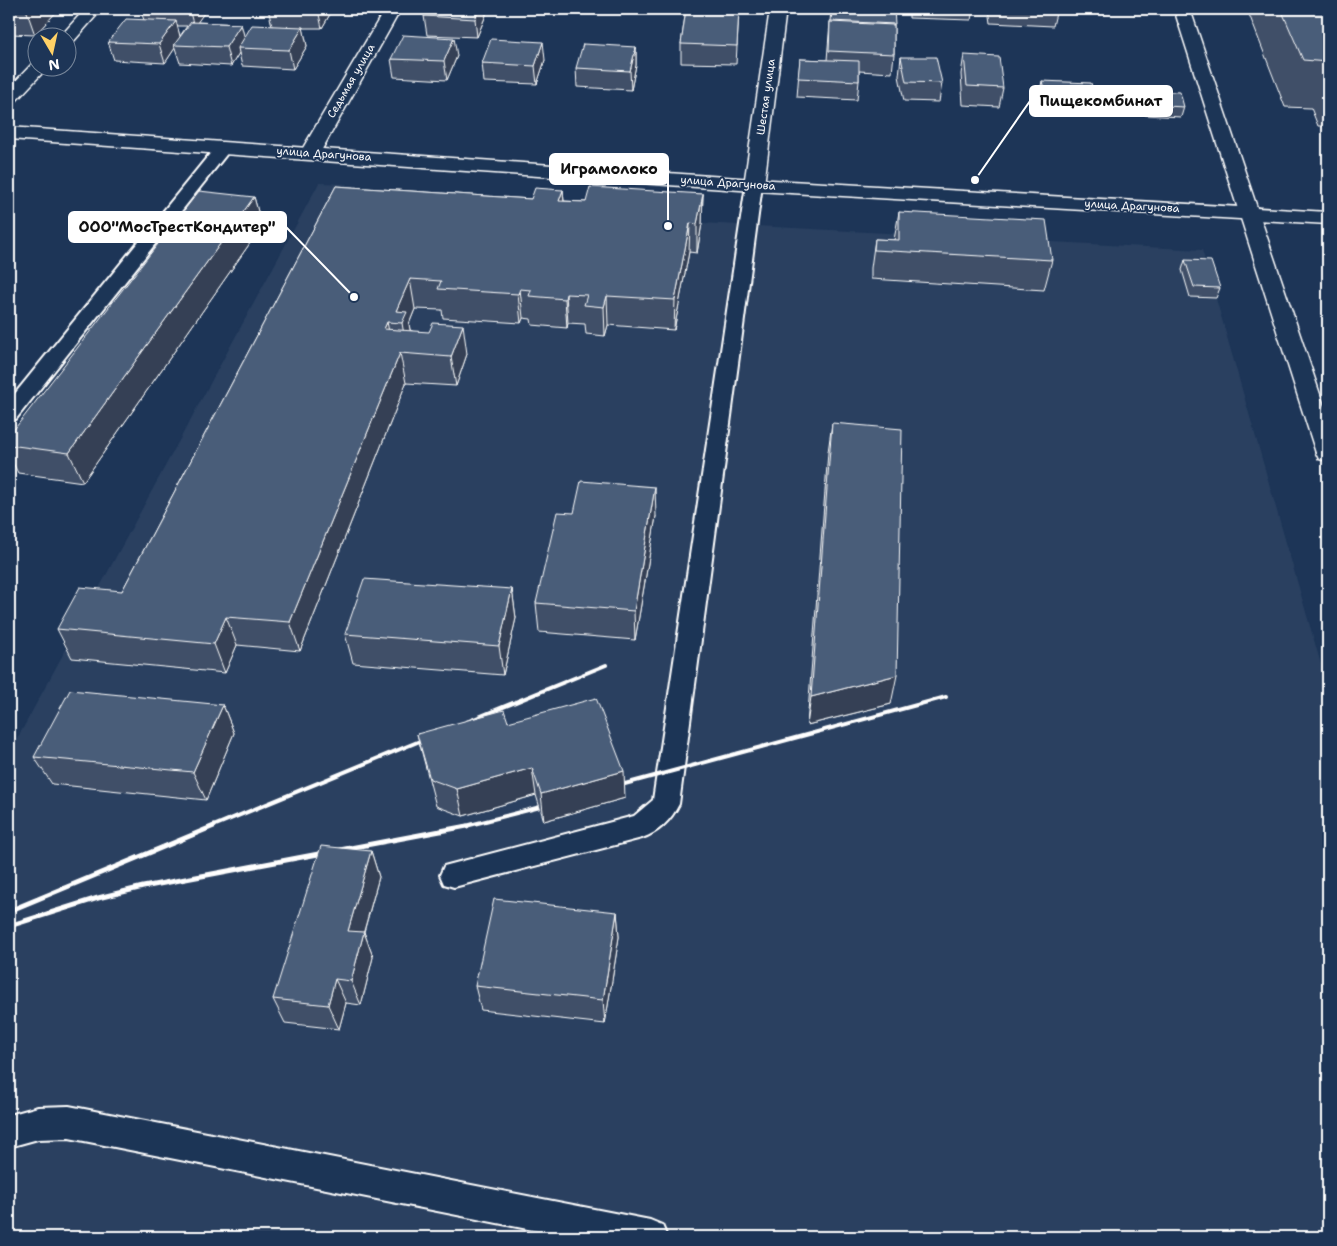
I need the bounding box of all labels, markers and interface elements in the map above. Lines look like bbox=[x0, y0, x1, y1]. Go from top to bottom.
north arrow bbox=[28, 28, 78, 78]
street label: Седьмая улица bbox=[324, 41, 378, 121]
text: N bbox=[47, 55, 61, 75]
street label: Шестая улица bbox=[753, 58, 779, 136]
callout: Пищекомбинат bbox=[1030, 86, 1172, 116]
text: Пищекомбинат bbox=[1040, 91, 1162, 111]
street label: улица Драгунова bbox=[276, 143, 372, 165]
callout: Играмолоко bbox=[550, 154, 668, 184]
text: Играмолоко bbox=[560, 159, 658, 179]
street label: улица Драгунова bbox=[680, 172, 776, 194]
street label: улица Драгунова bbox=[1084, 196, 1180, 216]
callout: ООО"МосТрестКондитер" bbox=[69, 212, 286, 242]
text: ООО"МосТрестКондитер" bbox=[78, 217, 276, 237]

